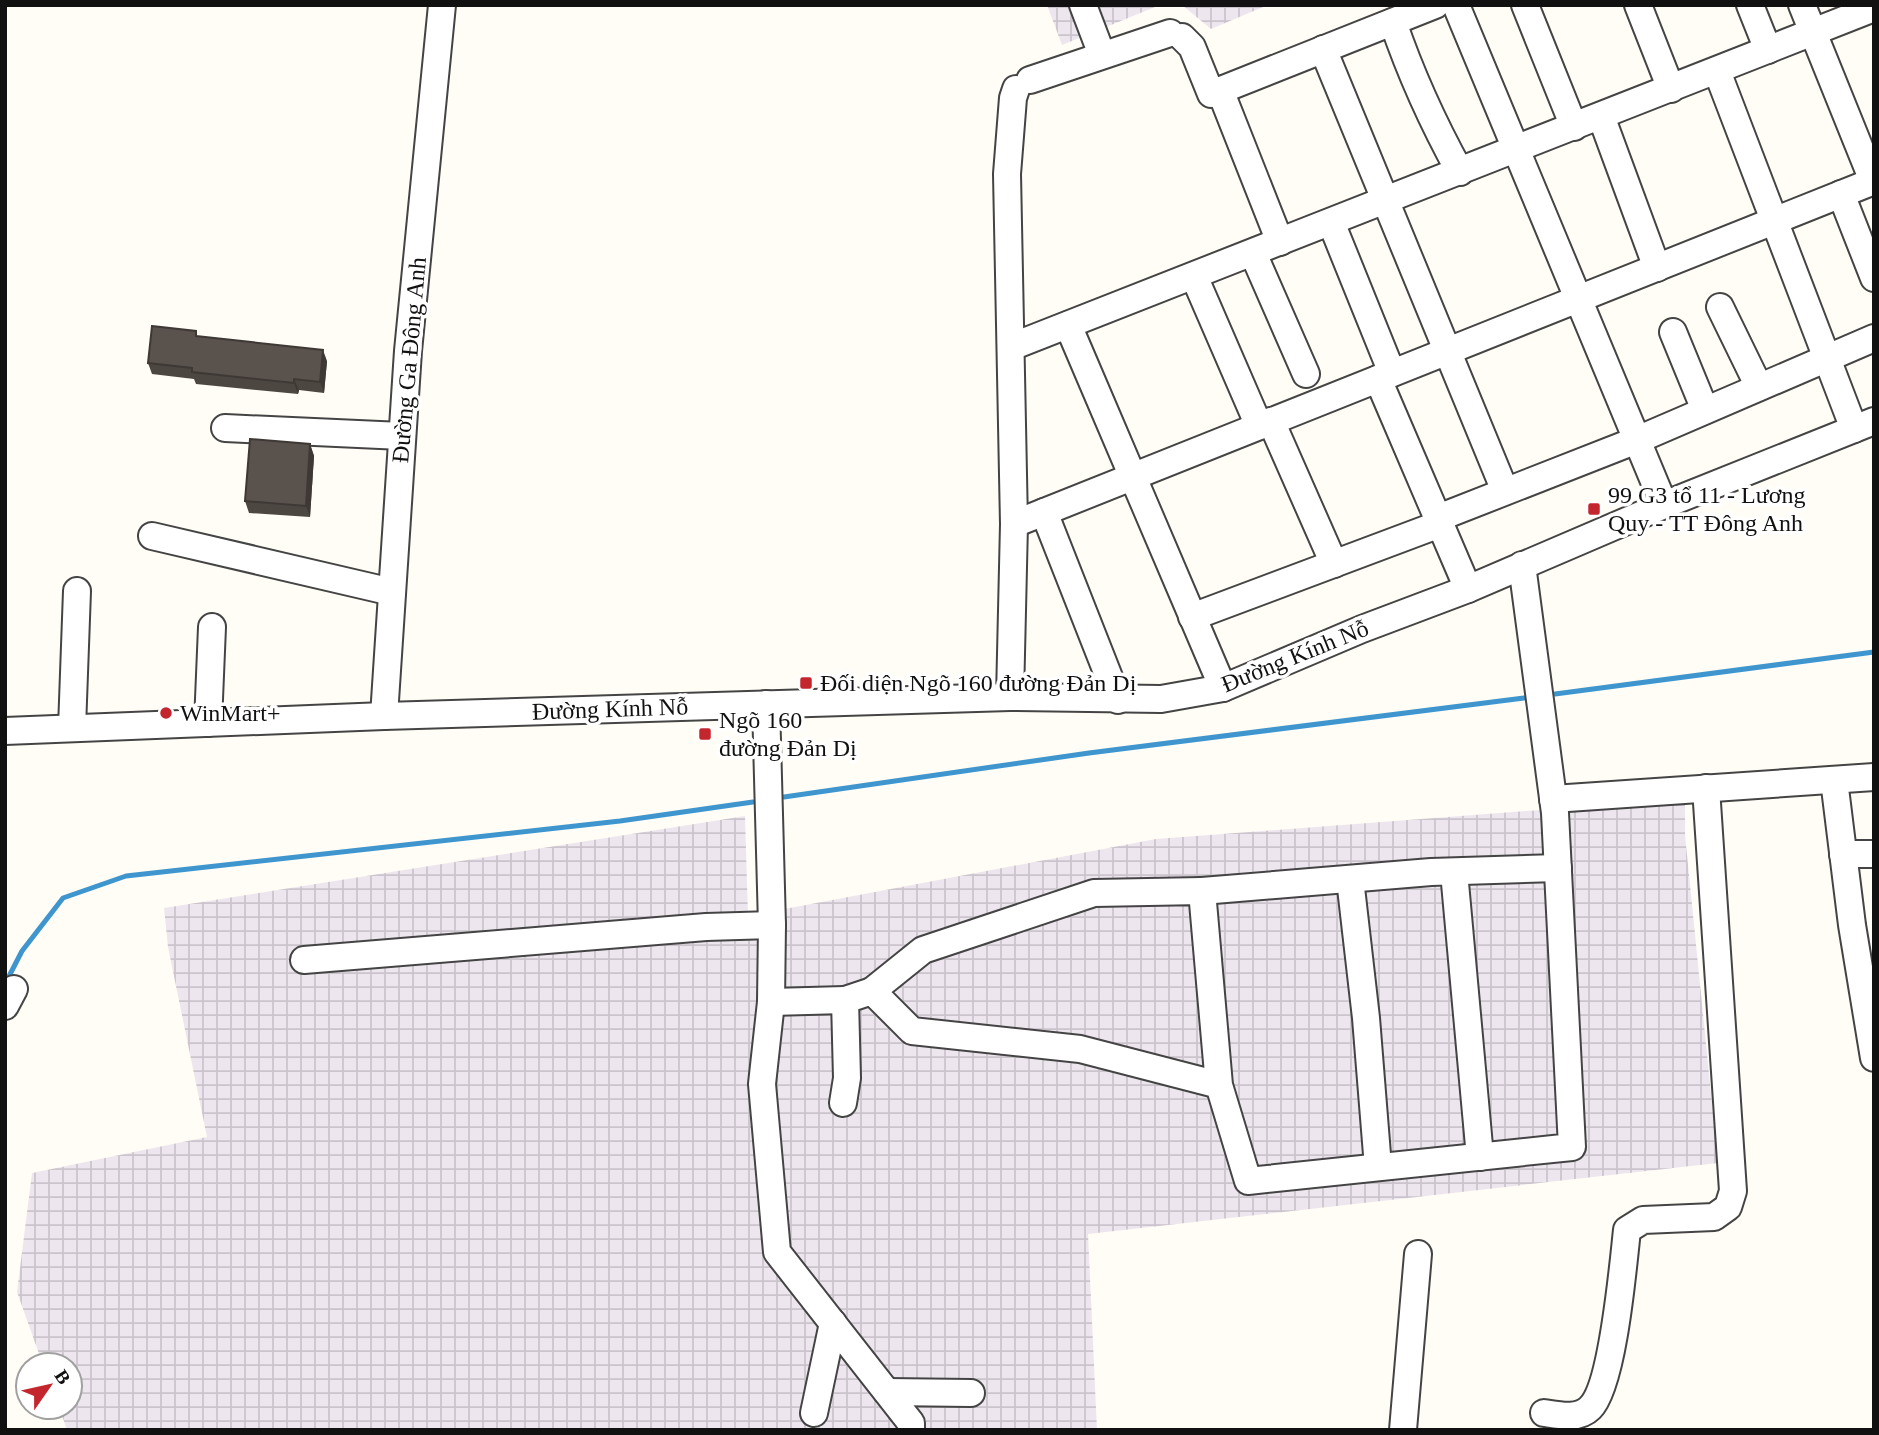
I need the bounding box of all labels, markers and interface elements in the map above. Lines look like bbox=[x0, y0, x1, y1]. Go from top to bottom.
street label: Đường Ga Đông Anh bbox=[387, 256, 431, 464]
place label: 99 G3 tổ 11 - Lương Quy - TT Đông Anh bbox=[1608, 482, 1805, 536]
marker: 99 G3 tổ 11 - Lương Quy - TT Đông Anh bbox=[1586, 501, 1602, 517]
street label: Đường Kính Nỗ bbox=[1218, 615, 1372, 697]
place label: Đối diện Ngõ 160 đường Đản Dị bbox=[820, 670, 1137, 696]
marker: Đối diện Ngõ 160 đường Đản Dị bbox=[798, 675, 814, 691]
street label: Đường Kính Nỗ bbox=[531, 693, 689, 725]
place label: WinMart+ bbox=[180, 700, 281, 726]
marker: WinMart+ bbox=[158, 705, 174, 721]
place label: Ngõ 160 đường Đản Dị bbox=[719, 707, 857, 761]
marker: Ngõ 160 đường Đản Dị bbox=[697, 726, 713, 742]
north arrow bbox=[14, 1351, 84, 1421]
text: B bbox=[50, 1366, 75, 1388]

